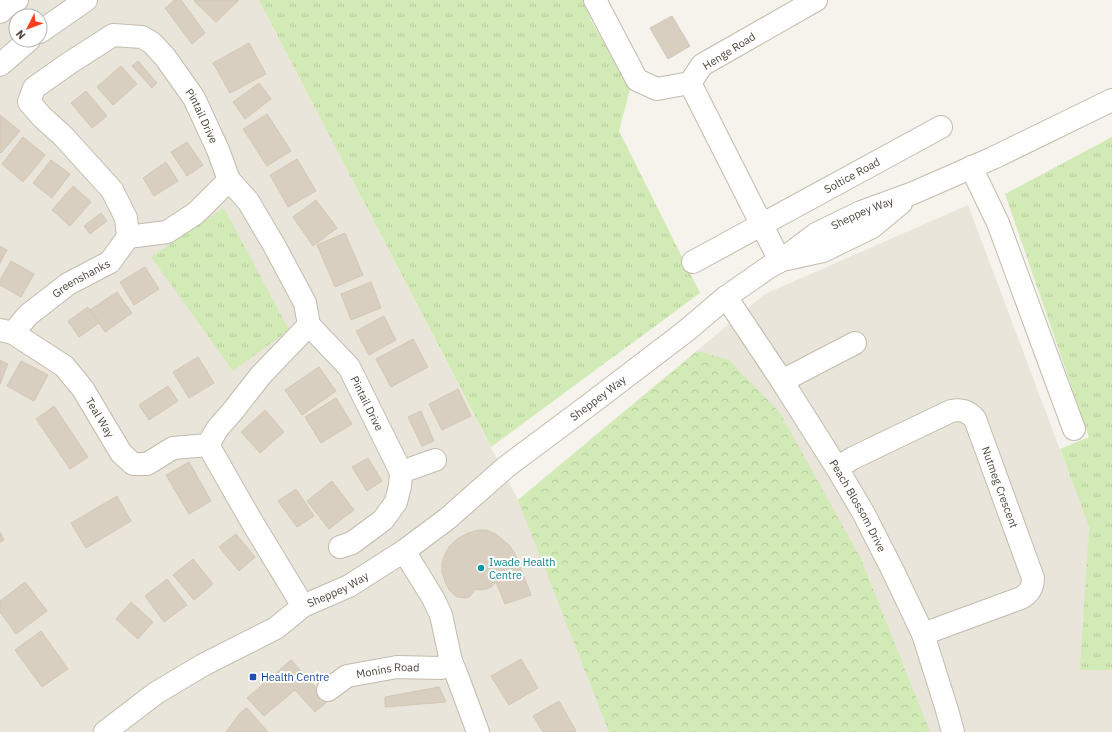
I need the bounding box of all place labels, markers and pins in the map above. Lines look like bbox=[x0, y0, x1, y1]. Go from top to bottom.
place label: Iwade Health Centre bbox=[489, 555, 555, 582]
marker: Iwade Health Centre bbox=[476, 563, 486, 573]
place label: Health Centre bbox=[261, 670, 329, 684]
marker: Health Centre bbox=[248, 672, 258, 682]

